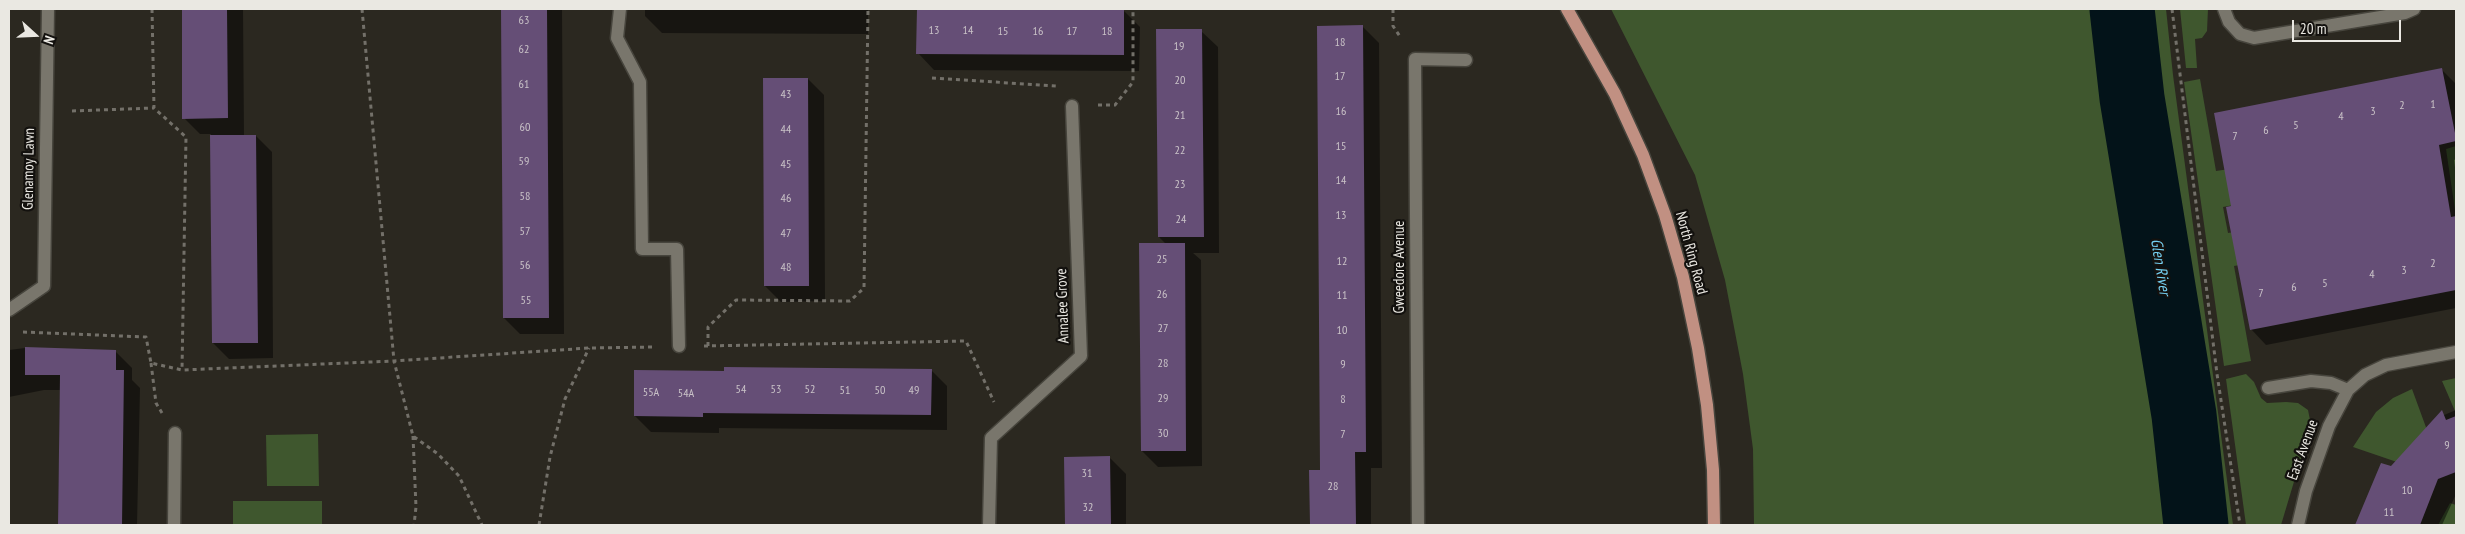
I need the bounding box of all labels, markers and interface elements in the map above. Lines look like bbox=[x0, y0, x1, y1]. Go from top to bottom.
north arrow bbox=[10, 10, 60, 60]
scale bar bbox=[2295, 10, 2404, 42]
house number: 63 bbox=[519, 14, 529, 28]
text: 20 m bbox=[2300, 19, 2326, 38]
house number: 13 bbox=[929, 24, 939, 38]
house number: 14 bbox=[963, 24, 973, 38]
house number: 15 bbox=[998, 25, 1008, 39]
house number: 16 bbox=[1033, 25, 1043, 39]
house number: 17 bbox=[1067, 25, 1077, 39]
house number: 18 bbox=[1102, 25, 1112, 39]
text: N bbox=[39, 33, 59, 47]
house number: 18 bbox=[1335, 36, 1345, 50]
house number: 19 bbox=[1174, 40, 1184, 54]
house number: 62 bbox=[519, 43, 529, 57]
house number: 17 bbox=[1335, 70, 1345, 84]
house number: 20 bbox=[1175, 74, 1185, 88]
house number: 61 bbox=[519, 78, 529, 92]
house number: 43 bbox=[781, 88, 791, 102]
house number: 1 bbox=[2430, 98, 2436, 112]
house number: 2 bbox=[2399, 99, 2405, 113]
house number: 16 bbox=[1336, 105, 1346, 119]
house number: 3 bbox=[2370, 105, 2376, 119]
house number: 21 bbox=[1175, 109, 1185, 123]
house number: 4 bbox=[2338, 110, 2344, 124]
house number: 5 bbox=[2293, 119, 2299, 133]
house number: 60 bbox=[520, 121, 530, 135]
house number: 44 bbox=[781, 123, 791, 137]
house number: 6 bbox=[2263, 124, 2269, 138]
street label: Glenamoy Lawn bbox=[19, 128, 39, 210]
house number: 7 bbox=[2232, 130, 2238, 144]
house number: 15 bbox=[1336, 140, 1346, 154]
house number: 22 bbox=[1175, 144, 1185, 158]
house number: 59 bbox=[519, 155, 529, 169]
house number: 45 bbox=[781, 158, 791, 172]
house number: 14 bbox=[1336, 174, 1346, 188]
house number: 23 bbox=[1175, 178, 1185, 192]
house number: 58 bbox=[520, 190, 530, 204]
house number: 46 bbox=[781, 192, 791, 206]
house number: 13 bbox=[1336, 209, 1346, 223]
street label: North Ring Road bbox=[1671, 210, 1711, 296]
house number: 24 bbox=[1176, 213, 1186, 227]
street label: Gweedore Avenue bbox=[1391, 221, 1409, 313]
house number: 57 bbox=[520, 225, 530, 239]
house number: 47 bbox=[781, 227, 791, 241]
water label: Glen River bbox=[2146, 237, 2174, 297]
house number: 25 bbox=[1157, 253, 1167, 267]
house number: 12 bbox=[1337, 255, 1347, 269]
house number: 2 bbox=[2430, 257, 2436, 271]
house number: 56 bbox=[520, 259, 530, 273]
house number: 48 bbox=[781, 261, 791, 275]
house number: 3 bbox=[2401, 264, 2407, 278]
street label: Annalee Grove bbox=[1053, 268, 1073, 344]
house number: 4 bbox=[2369, 268, 2375, 282]
house number: 5 bbox=[2322, 277, 2328, 291]
house number: 6 bbox=[2291, 281, 2297, 295]
house number: 7 bbox=[2258, 287, 2264, 301]
house number: 26 bbox=[1157, 288, 1167, 302]
house number: 11 bbox=[1337, 289, 1347, 303]
house number: 55 bbox=[521, 294, 531, 308]
house number: 27 bbox=[1158, 322, 1168, 336]
house number: 10 bbox=[1337, 324, 1347, 338]
house number: 28 bbox=[1158, 357, 1168, 371]
house number: 9 bbox=[1340, 358, 1346, 372]
house number: 54 bbox=[736, 383, 746, 397]
house number: 53 bbox=[771, 383, 781, 397]
house number: 52 bbox=[805, 383, 815, 397]
house number: 51 bbox=[840, 384, 850, 398]
house number: 50 bbox=[875, 384, 885, 398]
house number: 49 bbox=[909, 384, 919, 398]
house number: 55A bbox=[643, 386, 659, 400]
house number: 54A bbox=[678, 387, 694, 401]
house number: 29 bbox=[1158, 392, 1168, 406]
house number: 8 bbox=[1340, 393, 1346, 407]
street label: East Avenue bbox=[2284, 417, 2322, 483]
house number: 30 bbox=[1158, 427, 1168, 441]
house number: 7 bbox=[1340, 428, 1346, 442]
house number: 9 bbox=[2444, 439, 2450, 453]
house number: 31 bbox=[1082, 467, 1092, 481]
house number: 28 bbox=[1328, 480, 1338, 494]
house number: 10 bbox=[2402, 484, 2412, 498]
house number: 32 bbox=[1083, 501, 1093, 515]
house number: 11 bbox=[2384, 506, 2394, 520]

